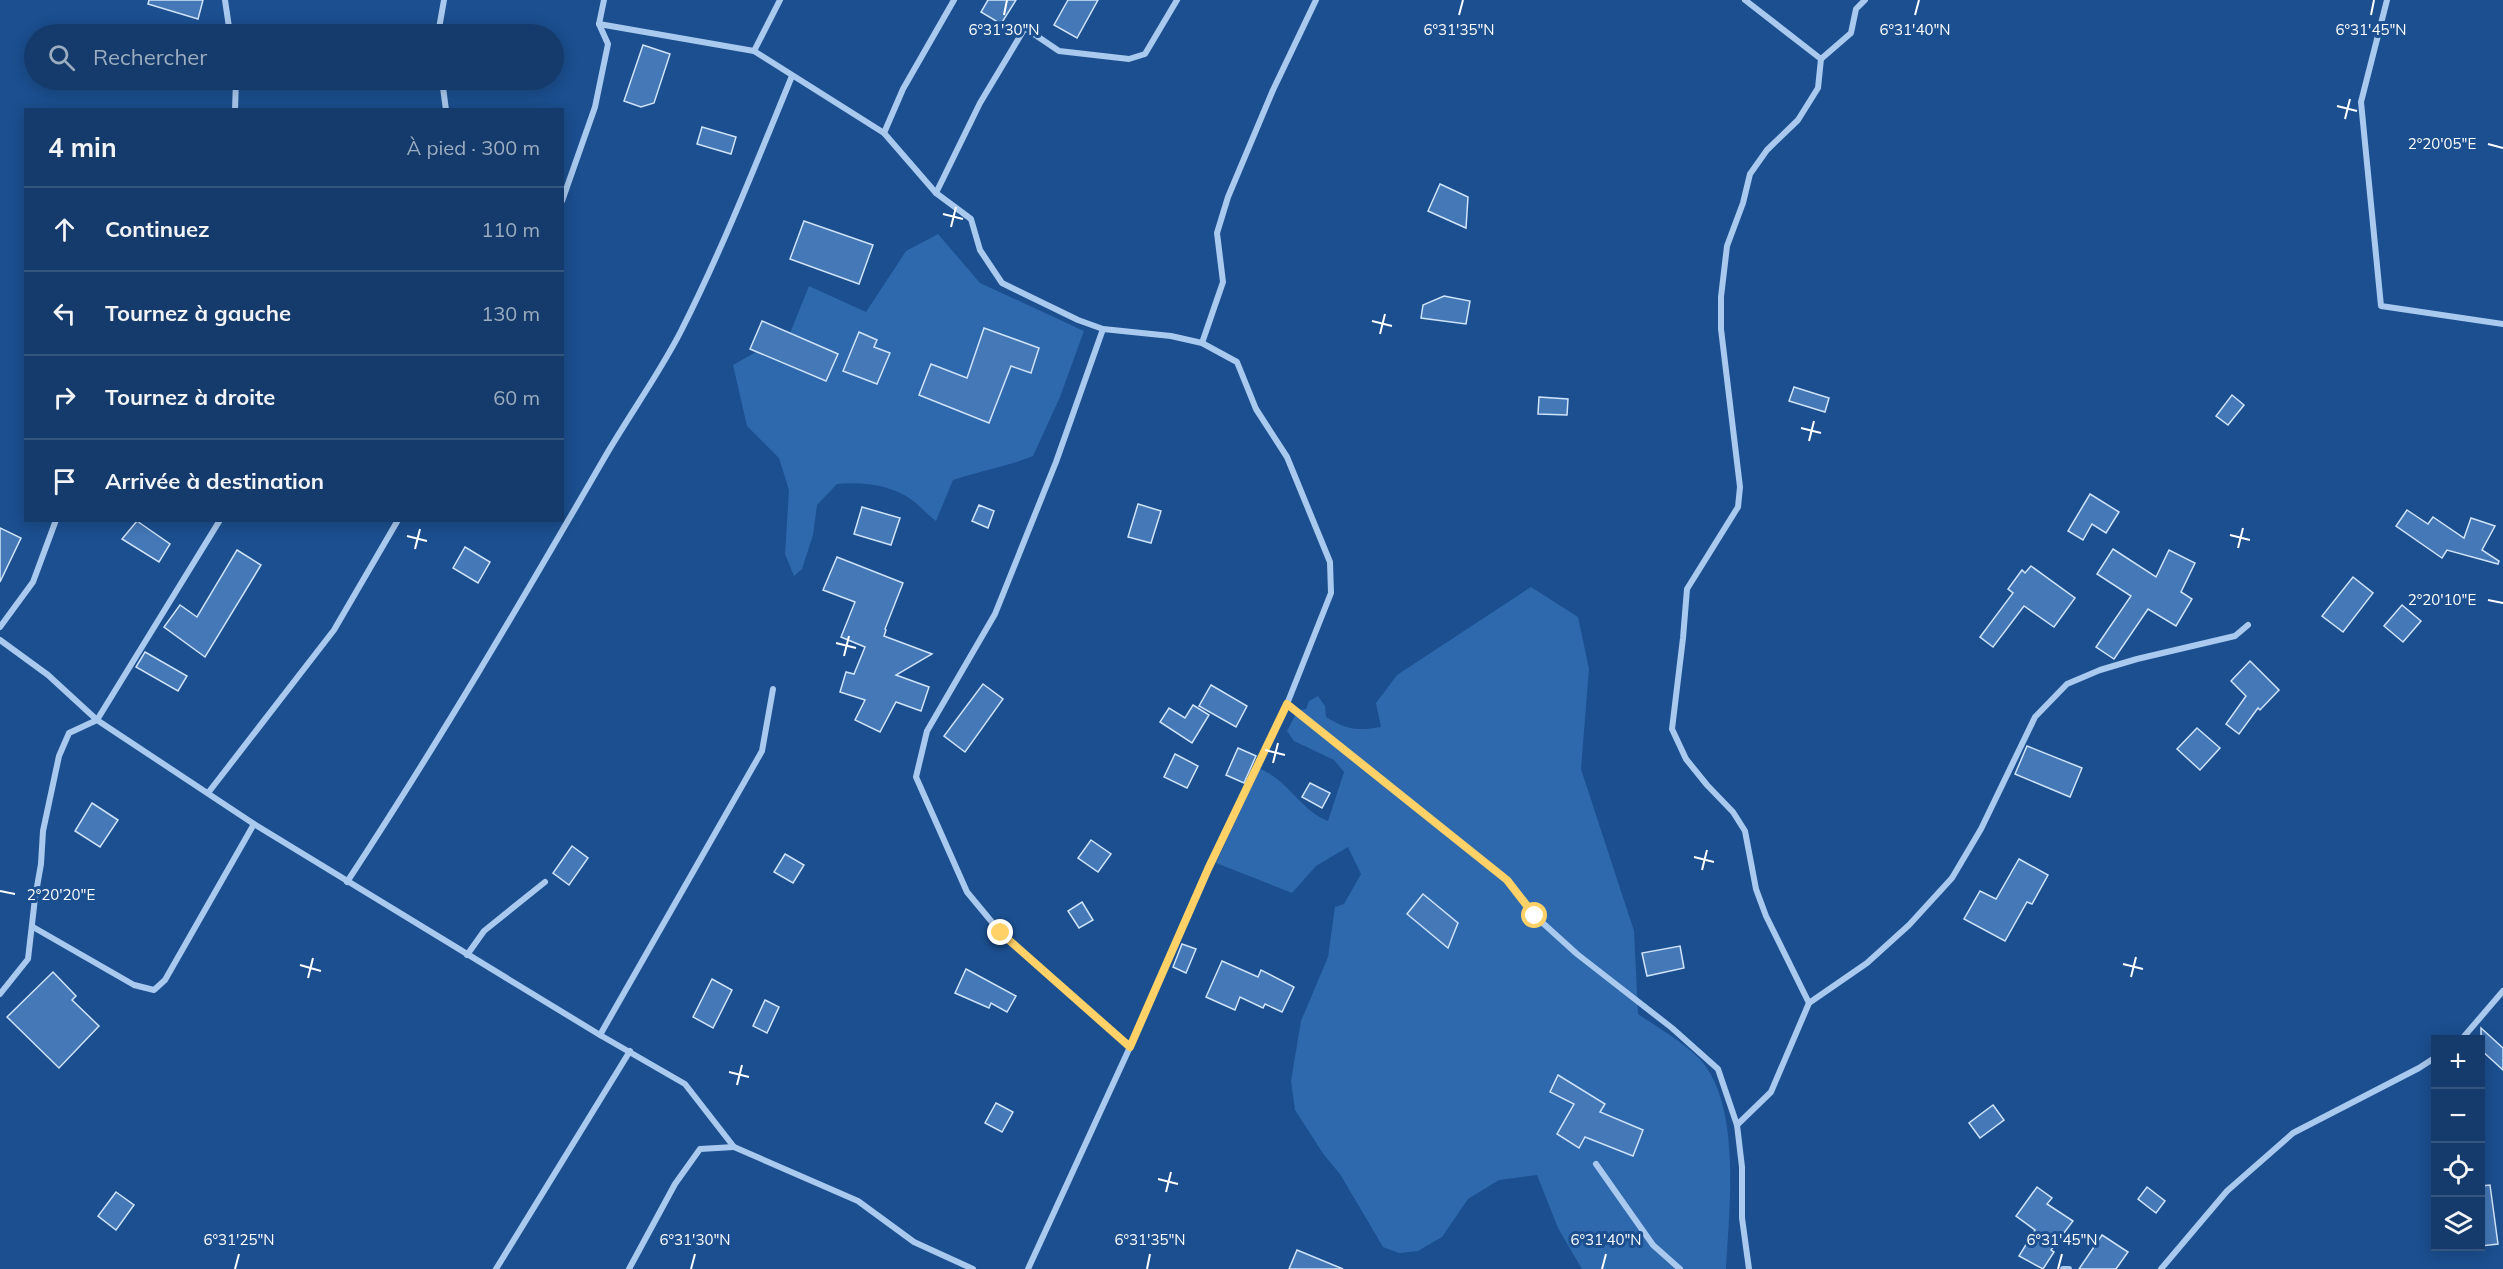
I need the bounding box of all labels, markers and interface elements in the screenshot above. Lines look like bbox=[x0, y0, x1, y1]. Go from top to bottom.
text: 6°31'30"N bbox=[969, 20, 1039, 39]
text: 6°31'35"N bbox=[1424, 20, 1494, 39]
text: 6°31'40"N bbox=[1880, 20, 1950, 39]
text: 6°31'45"N bbox=[2336, 20, 2406, 39]
search box bbox=[24, 24, 564, 90]
icon: search bbox=[45, 41, 78, 74]
text: Rechercher bbox=[93, 43, 207, 71]
text: 4 min bbox=[48, 131, 117, 164]
text: 2°20'05"E bbox=[2408, 134, 2476, 153]
text: À pied · 300 m bbox=[407, 135, 540, 160]
icon: ahead bbox=[48, 213, 81, 246]
text: Continuez bbox=[105, 215, 210, 243]
text: 110 m bbox=[481, 217, 540, 242]
icon: left bbox=[48, 297, 81, 330]
text: Tournez à gauche bbox=[105, 299, 291, 327]
text: 130 m bbox=[481, 301, 540, 326]
icon: right bbox=[48, 381, 81, 414]
text: Tournez à droite bbox=[105, 383, 275, 411]
text: 60 m bbox=[493, 385, 540, 410]
icon: arrive bbox=[48, 465, 81, 498]
text: Arrivée à destination bbox=[105, 467, 324, 495]
text: 2°20'10"E bbox=[2408, 590, 2476, 609]
text: 2°20'20"E bbox=[27, 885, 95, 904]
route start bbox=[1521, 902, 1547, 928]
route end bbox=[987, 919, 1013, 945]
map controls bbox=[2431, 1035, 2485, 1251]
button: + bbox=[2431, 1035, 2485, 1089]
button: − bbox=[2431, 1089, 2485, 1143]
button: locate bbox=[2431, 1143, 2485, 1197]
button: layers bbox=[2431, 1197, 2485, 1251]
text: 6°31'25"N bbox=[204, 1230, 274, 1249]
text: 6°31'30"N bbox=[660, 1230, 730, 1249]
text: 6°31'35"N bbox=[1115, 1230, 1185, 1249]
text: 6°31'40"N bbox=[1571, 1230, 1641, 1249]
text: 6°31'45"N bbox=[2027, 1230, 2097, 1249]

